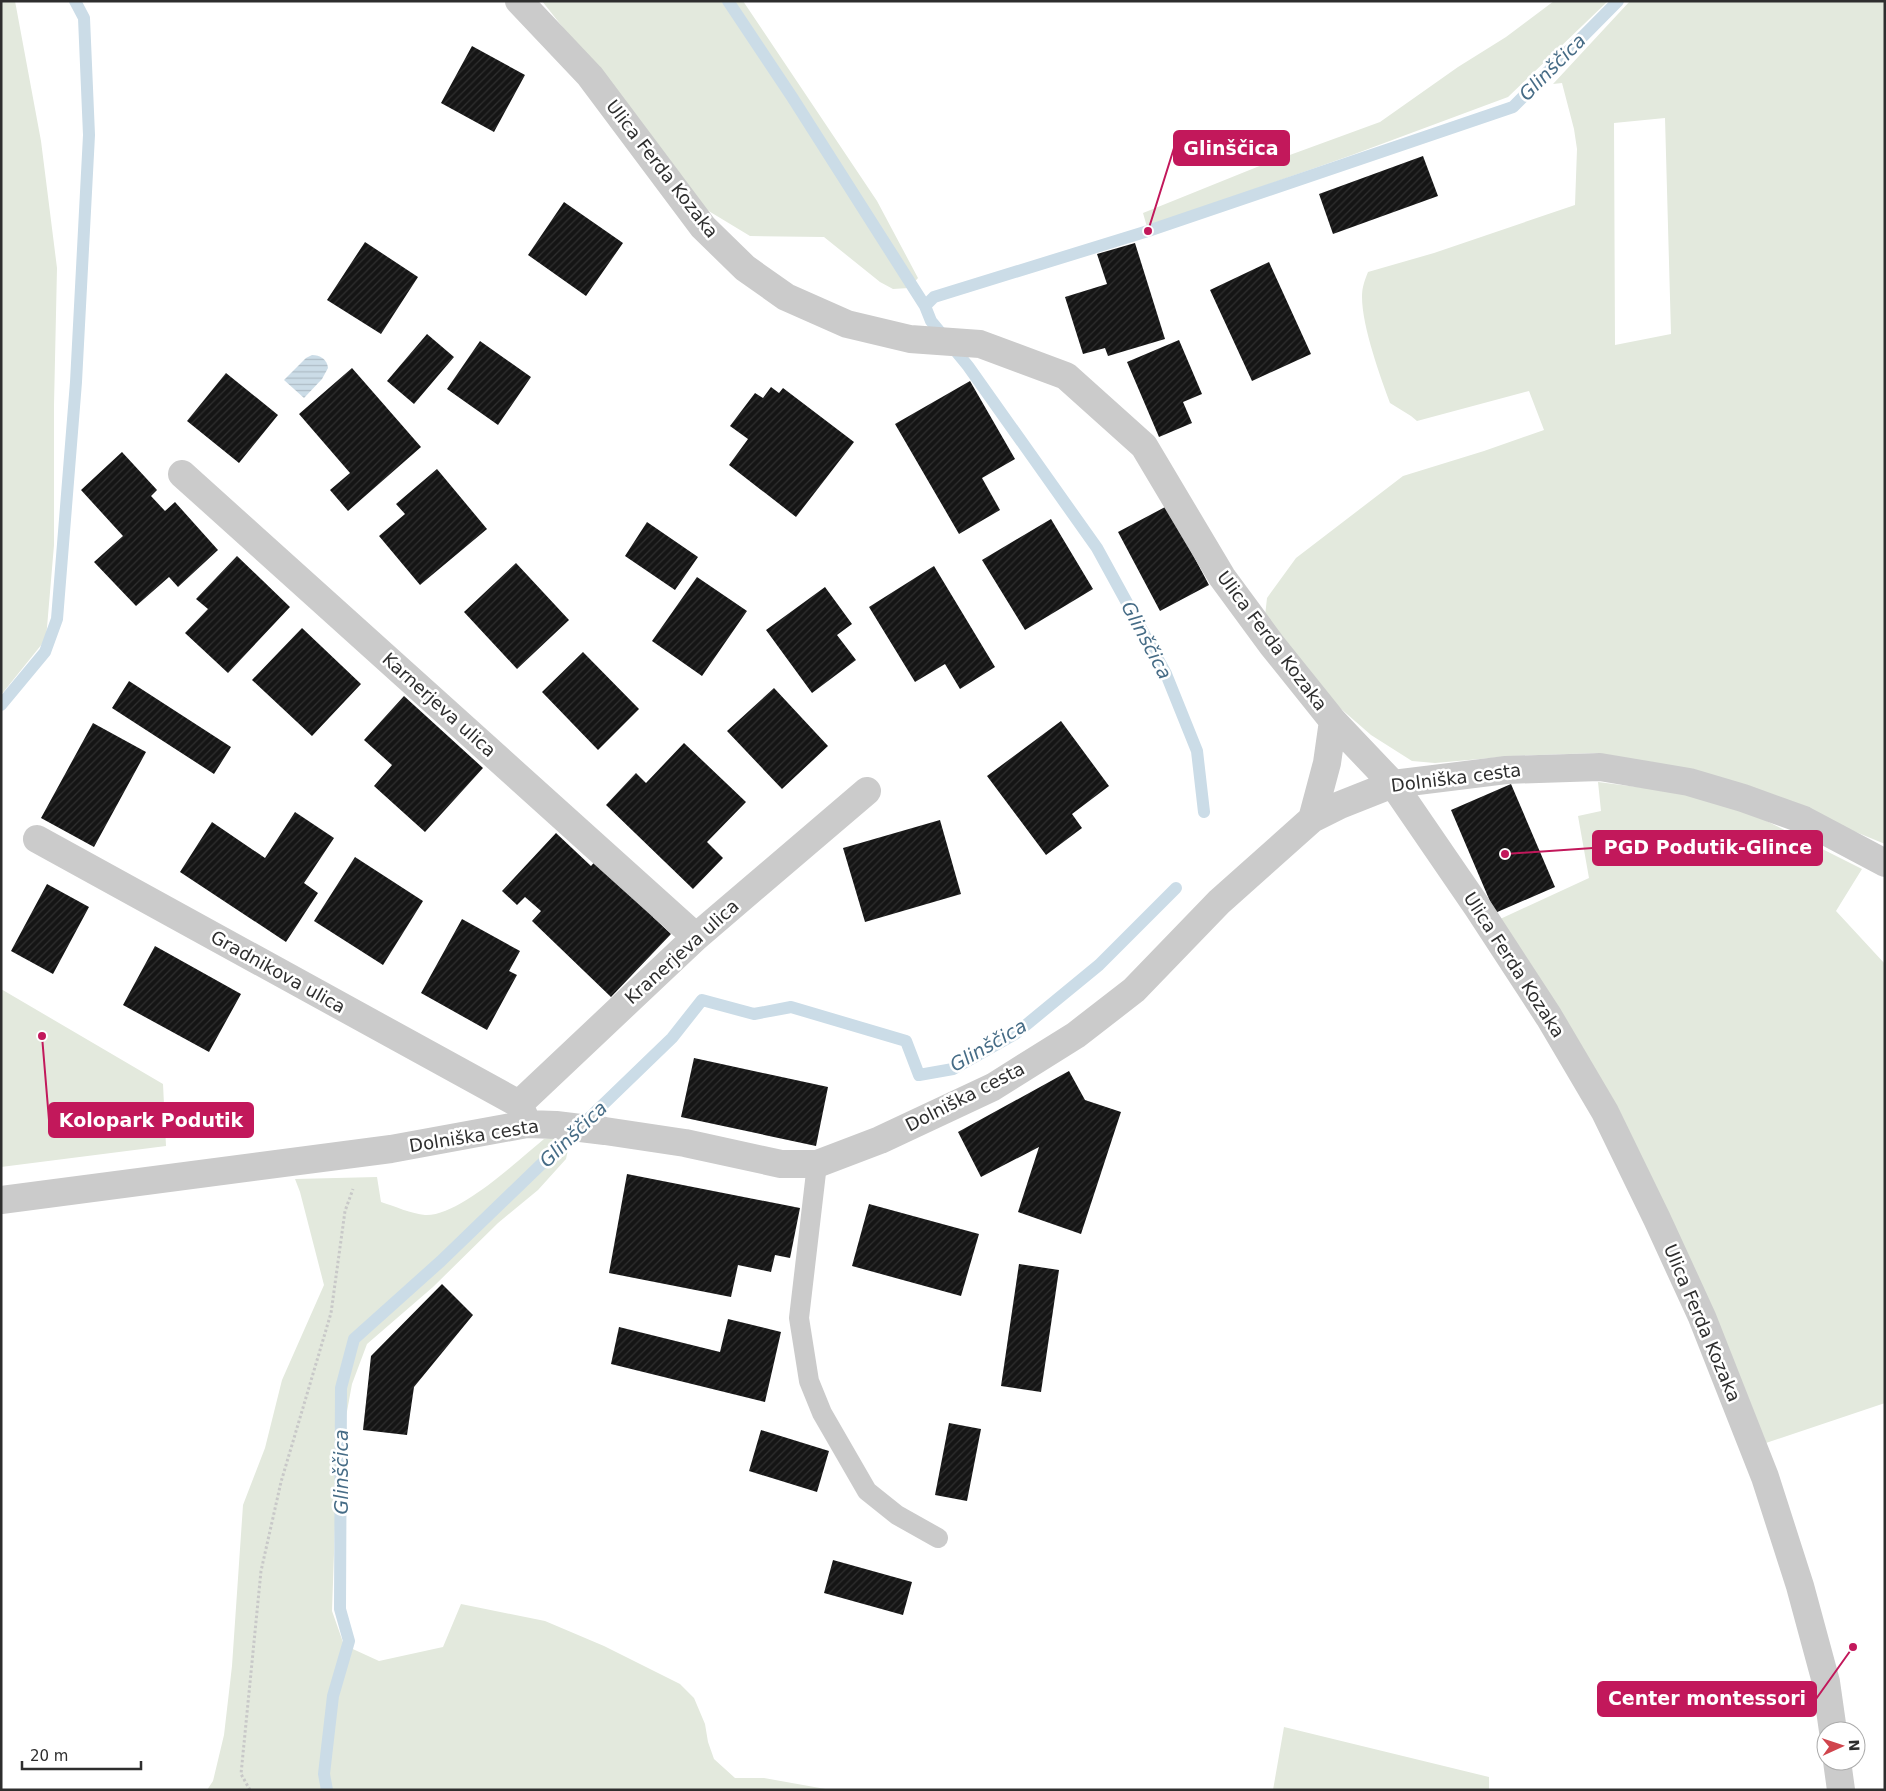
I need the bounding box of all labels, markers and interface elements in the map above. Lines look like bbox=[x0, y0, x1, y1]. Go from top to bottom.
water label: Glinščica bbox=[1514, 29, 1590, 105]
street label: Ulica Ferda Kozaka bbox=[602, 96, 723, 242]
callout: Glinščica bbox=[1174, 131, 1289, 165]
text: Glinščica bbox=[1183, 137, 1279, 159]
street label: Ulica Ferda Kozaka bbox=[1213, 567, 1332, 715]
water label: Glinščica bbox=[1117, 597, 1177, 683]
street label: Karnerjeva ulica bbox=[378, 648, 500, 761]
street label: Dolniška cesta bbox=[1390, 759, 1522, 796]
callout: PGD Podutik-Glince bbox=[1593, 831, 1822, 865]
text: PGD Podutik-Glince bbox=[1604, 836, 1812, 858]
street label: Ulica Ferda Kozaka bbox=[1460, 888, 1569, 1041]
street label: Kranerjeva ulica bbox=[620, 895, 743, 1008]
street label: Gradnikova ulica bbox=[207, 926, 349, 1017]
water label: Glinščica bbox=[946, 1014, 1030, 1076]
street label: Dolniška cesta bbox=[902, 1057, 1028, 1136]
water label: Glinščica bbox=[535, 1097, 611, 1171]
callout: Kolopark Podutik bbox=[49, 1103, 253, 1137]
text: Kolopark Podutik bbox=[59, 1109, 244, 1131]
street label: Dolniška cesta bbox=[408, 1115, 540, 1156]
street label: Ulica Ferda Kozaka bbox=[1660, 1241, 1745, 1405]
water label: Glinščica bbox=[330, 1429, 352, 1515]
callout: Center montessori bbox=[1598, 1682, 1816, 1716]
text: Center montessori bbox=[1608, 1687, 1806, 1709]
north arrow bbox=[1816, 1721, 1866, 1771]
scale bar bbox=[22, 1738, 141, 1770]
text: N bbox=[1846, 1739, 1862, 1752]
text: 20 m bbox=[30, 1747, 68, 1765]

